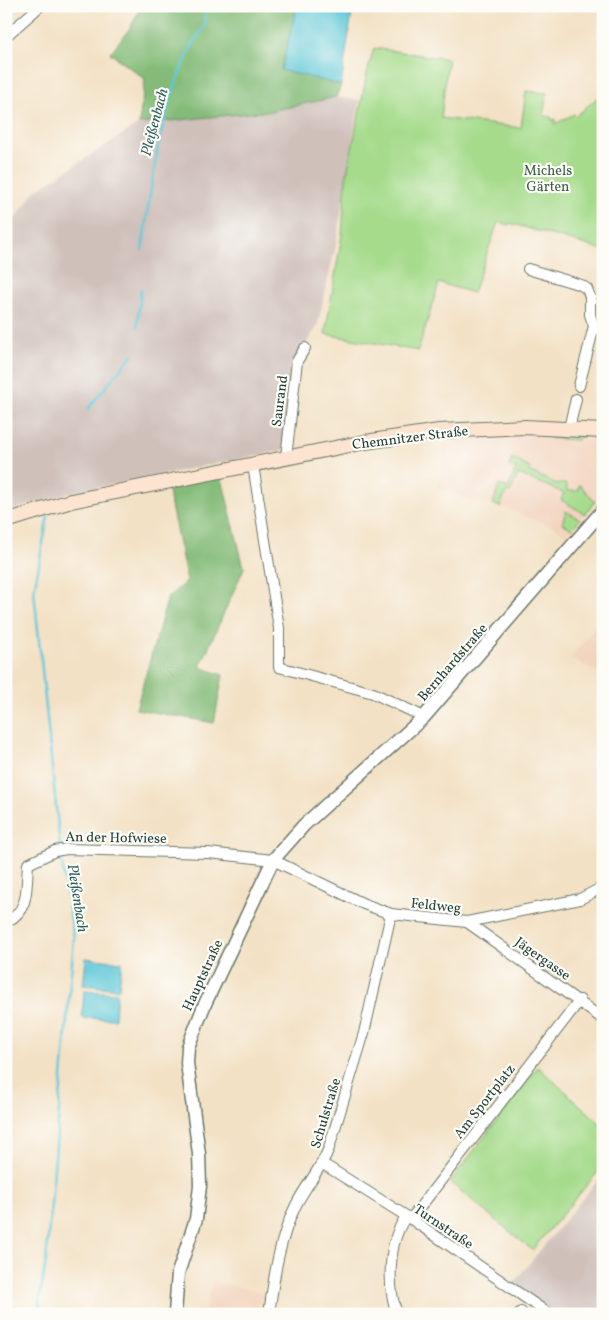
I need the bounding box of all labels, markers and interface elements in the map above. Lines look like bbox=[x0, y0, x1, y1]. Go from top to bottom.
water label: Pleißenbach bbox=[136, 86, 175, 158]
park label: Michels Gärten bbox=[524, 162, 572, 197]
street label: Saurand bbox=[268, 374, 293, 428]
street label: Chemnitzer Straße bbox=[351, 422, 470, 455]
street label: Bernhardstraße bbox=[414, 620, 492, 706]
street label: An der Hofwiese bbox=[65, 828, 167, 849]
water label: Pleißenbach bbox=[61, 862, 92, 934]
street label: Feldweg bbox=[410, 894, 462, 919]
street label: Jägergasse bbox=[510, 933, 574, 986]
street label: Hauptstraße bbox=[178, 936, 228, 1015]
street label: Am Sportplatz bbox=[450, 1061, 520, 1143]
street label: Schulstraße bbox=[307, 1076, 346, 1151]
street label: Turnstraße bbox=[410, 1200, 477, 1254]

